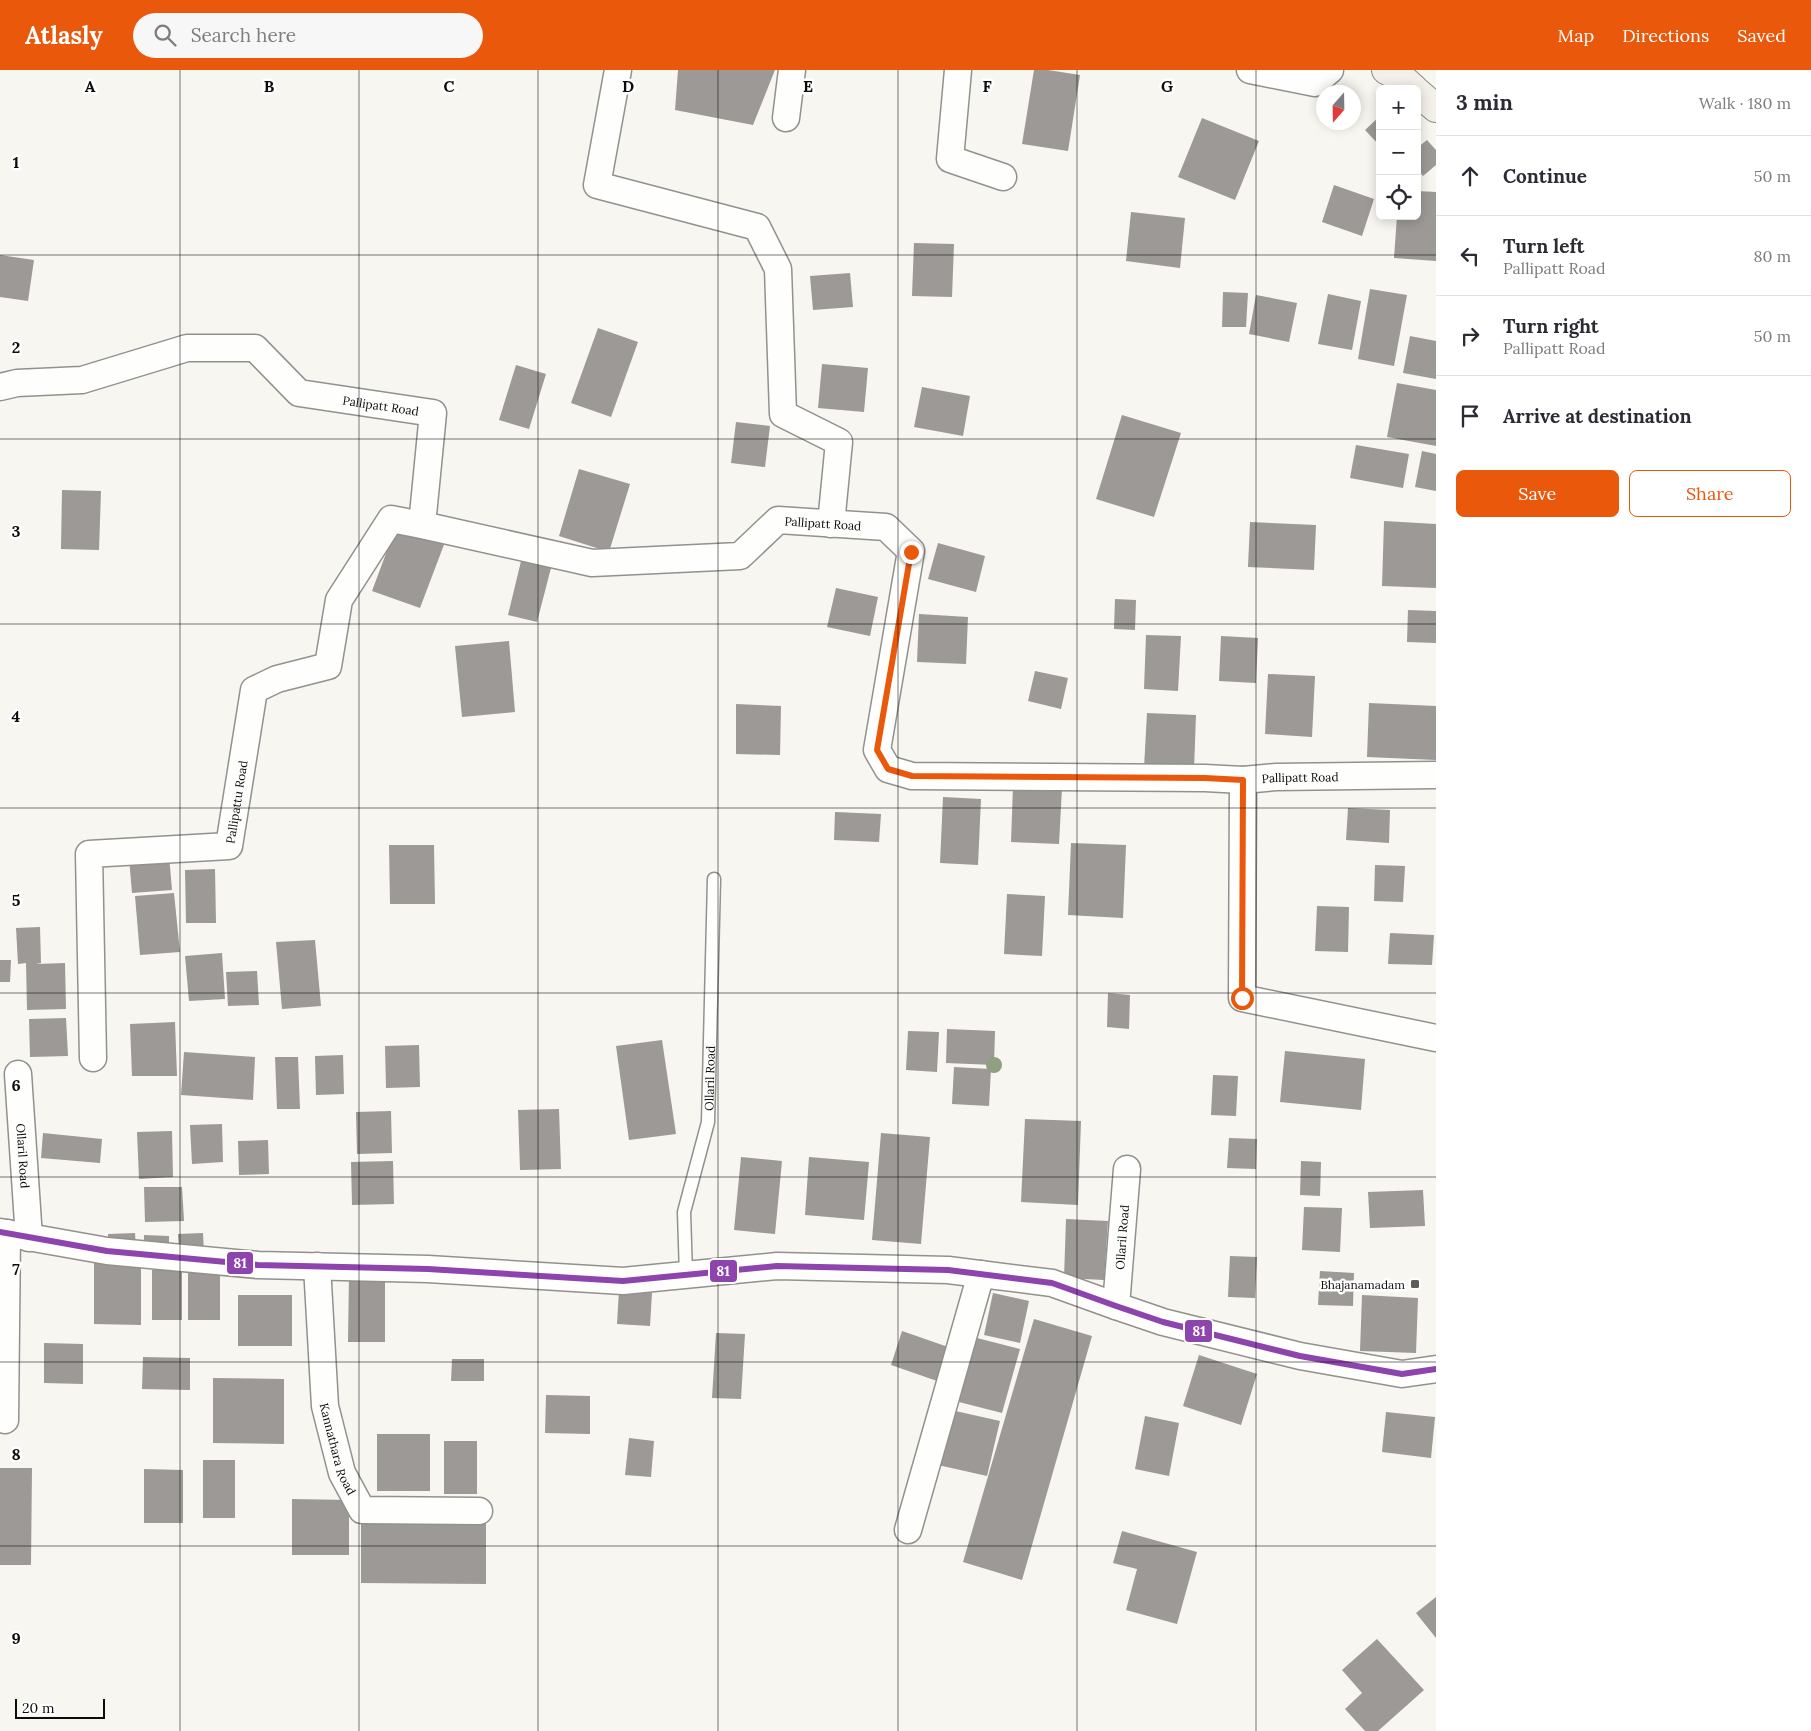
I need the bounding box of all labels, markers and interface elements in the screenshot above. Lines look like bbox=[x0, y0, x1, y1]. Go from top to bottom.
search box bbox=[133, 13, 483, 58]
text: Atlasly bbox=[25, 20, 103, 51]
icon: search bbox=[151, 21, 179, 49]
text: Search here bbox=[191, 23, 296, 47]
text: Map bbox=[1558, 24, 1594, 47]
text: Directions bbox=[1622, 24, 1709, 47]
text: Saved bbox=[1737, 24, 1786, 47]
text: A bbox=[85, 76, 96, 96]
text: B bbox=[264, 76, 275, 96]
text: C bbox=[443, 76, 455, 96]
text: D bbox=[622, 76, 634, 96]
text: E bbox=[803, 76, 813, 96]
text: F bbox=[982, 76, 992, 96]
text: G bbox=[1161, 76, 1173, 96]
north arrow bbox=[1316, 85, 1361, 130]
map controls bbox=[1376, 85, 1421, 220]
button: + bbox=[1376, 85, 1421, 130]
text: 3 min bbox=[1456, 89, 1513, 116]
text: Walk · 180 m bbox=[1699, 93, 1791, 113]
button: − bbox=[1376, 130, 1421, 175]
text: 1 bbox=[13, 152, 19, 172]
icon: ahead bbox=[1456, 162, 1484, 190]
text: Continue bbox=[1503, 164, 1587, 188]
text: 50 m bbox=[1754, 166, 1791, 186]
button: locate bbox=[1376, 175, 1421, 220]
text: Turn left bbox=[1503, 234, 1584, 258]
icon: left bbox=[1456, 242, 1484, 270]
text: 80 m bbox=[1754, 246, 1791, 266]
text: Pallipatt Road bbox=[1503, 258, 1606, 278]
text: Turn right bbox=[1503, 314, 1599, 338]
icon: right bbox=[1456, 322, 1484, 350]
text: 50 m bbox=[1754, 326, 1791, 346]
text: 2 bbox=[12, 337, 20, 357]
text: Pallipatt Road bbox=[1503, 338, 1606, 358]
street label: Pallipatt Road bbox=[342, 392, 420, 418]
icon: arrive bbox=[1456, 402, 1484, 430]
text: Arrive at destination bbox=[1503, 404, 1692, 428]
button: Save bbox=[1456, 470, 1619, 517]
button: Share bbox=[1629, 470, 1791, 517]
street label: Pallipatt Road bbox=[784, 513, 862, 533]
text: 3 bbox=[12, 521, 21, 541]
route end bbox=[900, 541, 923, 564]
text: 4 bbox=[12, 706, 21, 726]
street label: Pallipattu Road bbox=[222, 759, 250, 845]
street label: Pallipatt Road bbox=[1261, 769, 1339, 786]
text: 5 bbox=[12, 890, 21, 910]
route start bbox=[1231, 987, 1254, 1010]
street label: Ollaril Road bbox=[701, 1045, 717, 1111]
text: 6 bbox=[11, 1075, 21, 1095]
street label: Ollaril Road bbox=[14, 1123, 33, 1189]
street label: Ollaril Road bbox=[1111, 1204, 1132, 1270]
line badge: 81 bbox=[226, 1251, 254, 1275]
text: 81 bbox=[233, 1254, 247, 1272]
text: 7 bbox=[12, 1259, 20, 1279]
line badge: 81 bbox=[709, 1259, 738, 1283]
text: 81 bbox=[716, 1262, 730, 1280]
place label: Bhajanamadam bbox=[1320, 1277, 1405, 1292]
marker: Bhajanamadam bbox=[1409, 1278, 1421, 1290]
line badge: 81 bbox=[1184, 1319, 1213, 1343]
text: 81 bbox=[1192, 1322, 1206, 1340]
street label: Kannathara Road bbox=[317, 1401, 360, 1497]
text: 8 bbox=[11, 1444, 21, 1464]
text: 9 bbox=[11, 1628, 21, 1648]
scale bar bbox=[15, 1696, 105, 1719]
text: 20 m bbox=[22, 1699, 54, 1717]

